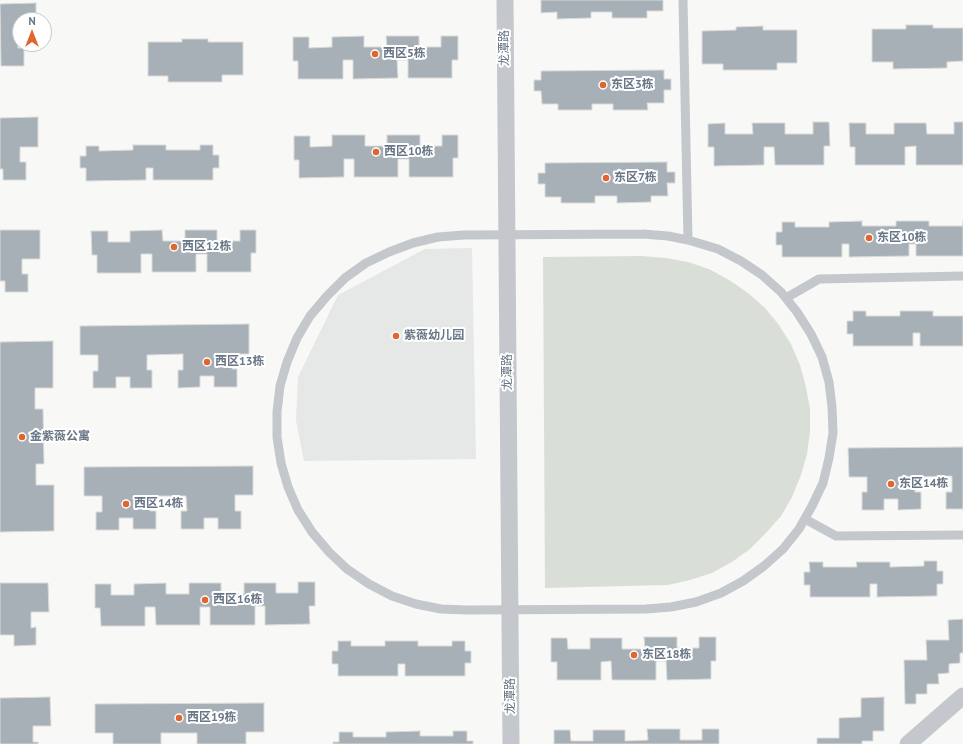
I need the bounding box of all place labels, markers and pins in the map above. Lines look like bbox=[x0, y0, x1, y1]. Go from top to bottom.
place label: 西区5栋 bbox=[383, 47, 426, 61]
marker: 西区5栋 bbox=[370, 49, 380, 59]
place label: 东区3栋 bbox=[611, 78, 654, 92]
marker: 东区3栋 bbox=[598, 80, 608, 90]
place label: 西区10栋 bbox=[384, 145, 434, 159]
marker: 西区10栋 bbox=[371, 147, 381, 157]
place label: 东区7栋 bbox=[614, 171, 657, 185]
marker: 东区7栋 bbox=[601, 173, 611, 183]
place label: 东区10栋 bbox=[877, 231, 927, 245]
marker: 东区10栋 bbox=[864, 233, 874, 243]
place label: 西区12栋 bbox=[182, 240, 232, 254]
marker: 西区12栋 bbox=[169, 242, 179, 252]
place label: 紫薇幼儿园 bbox=[404, 329, 464, 343]
marker: 紫薇幼儿园 bbox=[391, 331, 401, 341]
place label: 西区13栋 bbox=[215, 355, 265, 369]
marker: 西区13栋 bbox=[202, 357, 212, 367]
place label: 金紫薇公寓 bbox=[30, 430, 90, 444]
marker: 金紫薇公寓 bbox=[17, 432, 27, 442]
place label: 东区14栋 bbox=[899, 477, 949, 491]
marker: 东区14栋 bbox=[886, 479, 896, 489]
place label: 西区14栋 bbox=[134, 497, 184, 511]
marker: 西区14栋 bbox=[121, 499, 131, 509]
place label: 西区16栋 bbox=[213, 593, 263, 607]
marker: 西区16栋 bbox=[200, 595, 210, 605]
place label: 东区18栋 bbox=[642, 648, 692, 662]
marker: 东区18栋 bbox=[629, 650, 639, 660]
place label: 西区19栋 bbox=[187, 711, 237, 725]
marker: 西区19栋 bbox=[174, 713, 184, 723]

